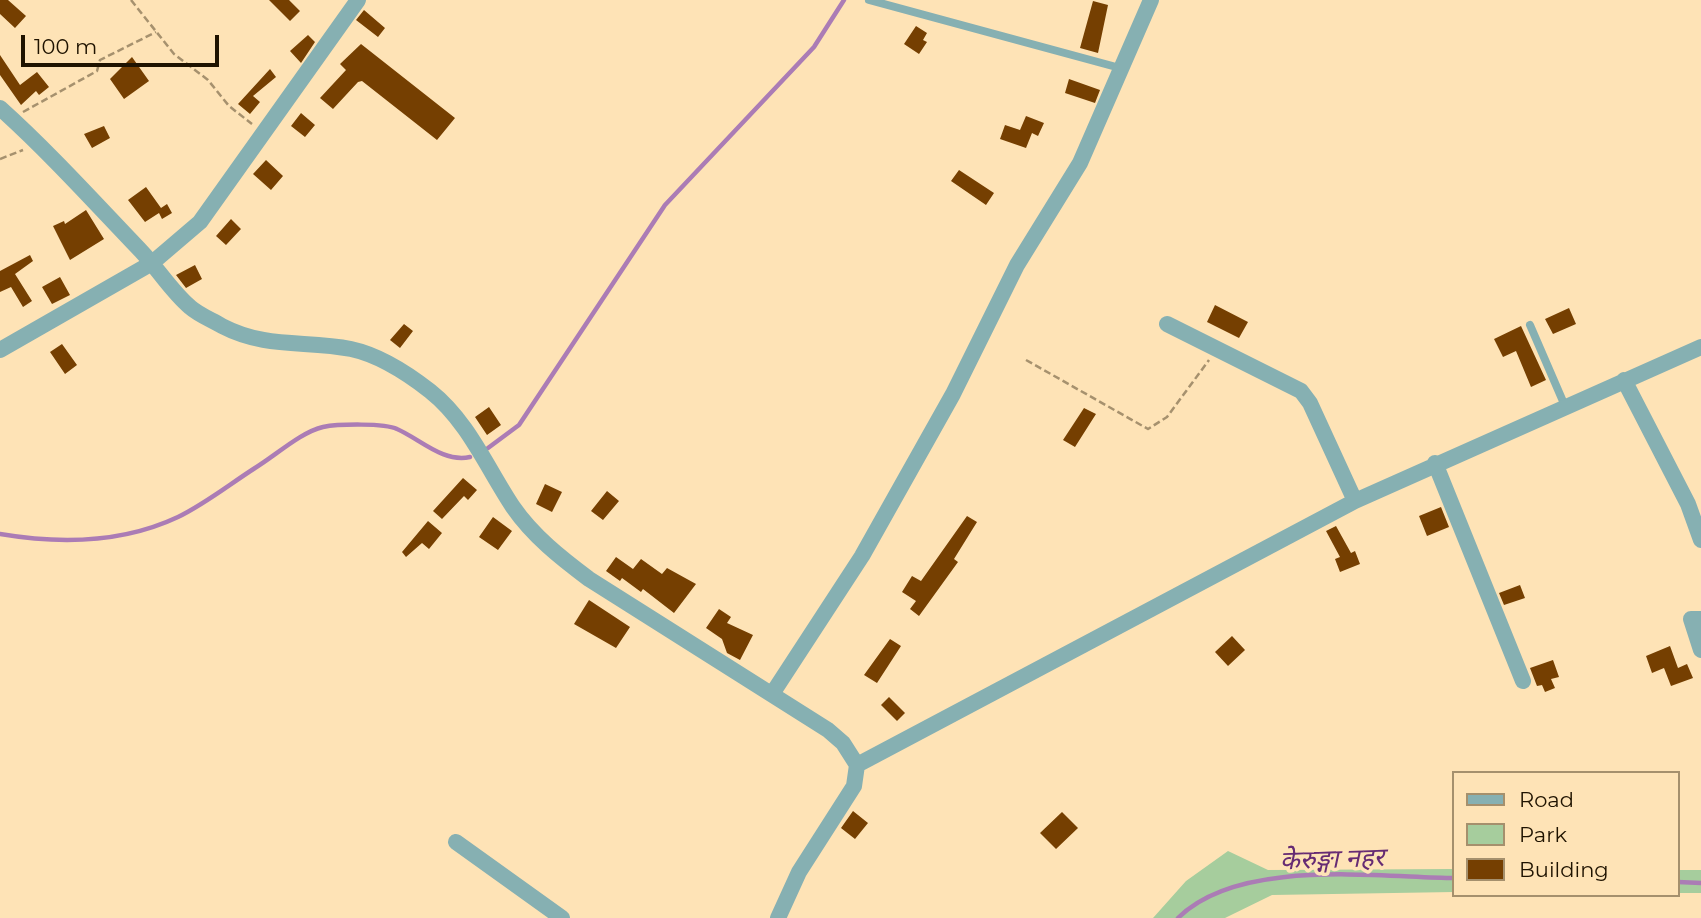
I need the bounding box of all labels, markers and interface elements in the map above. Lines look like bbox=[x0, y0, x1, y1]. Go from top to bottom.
scale bar bbox=[24, 21, 222, 65]
text: 100 m bbox=[34, 34, 97, 59]
legend bbox=[1452, 771, 1680, 897]
text: Road bbox=[1519, 787, 1574, 812]
text: Park bbox=[1519, 822, 1567, 847]
water label: केेरुङ्गा नहर bbox=[1279, 843, 1385, 877]
text: Building bbox=[1519, 857, 1609, 882]

